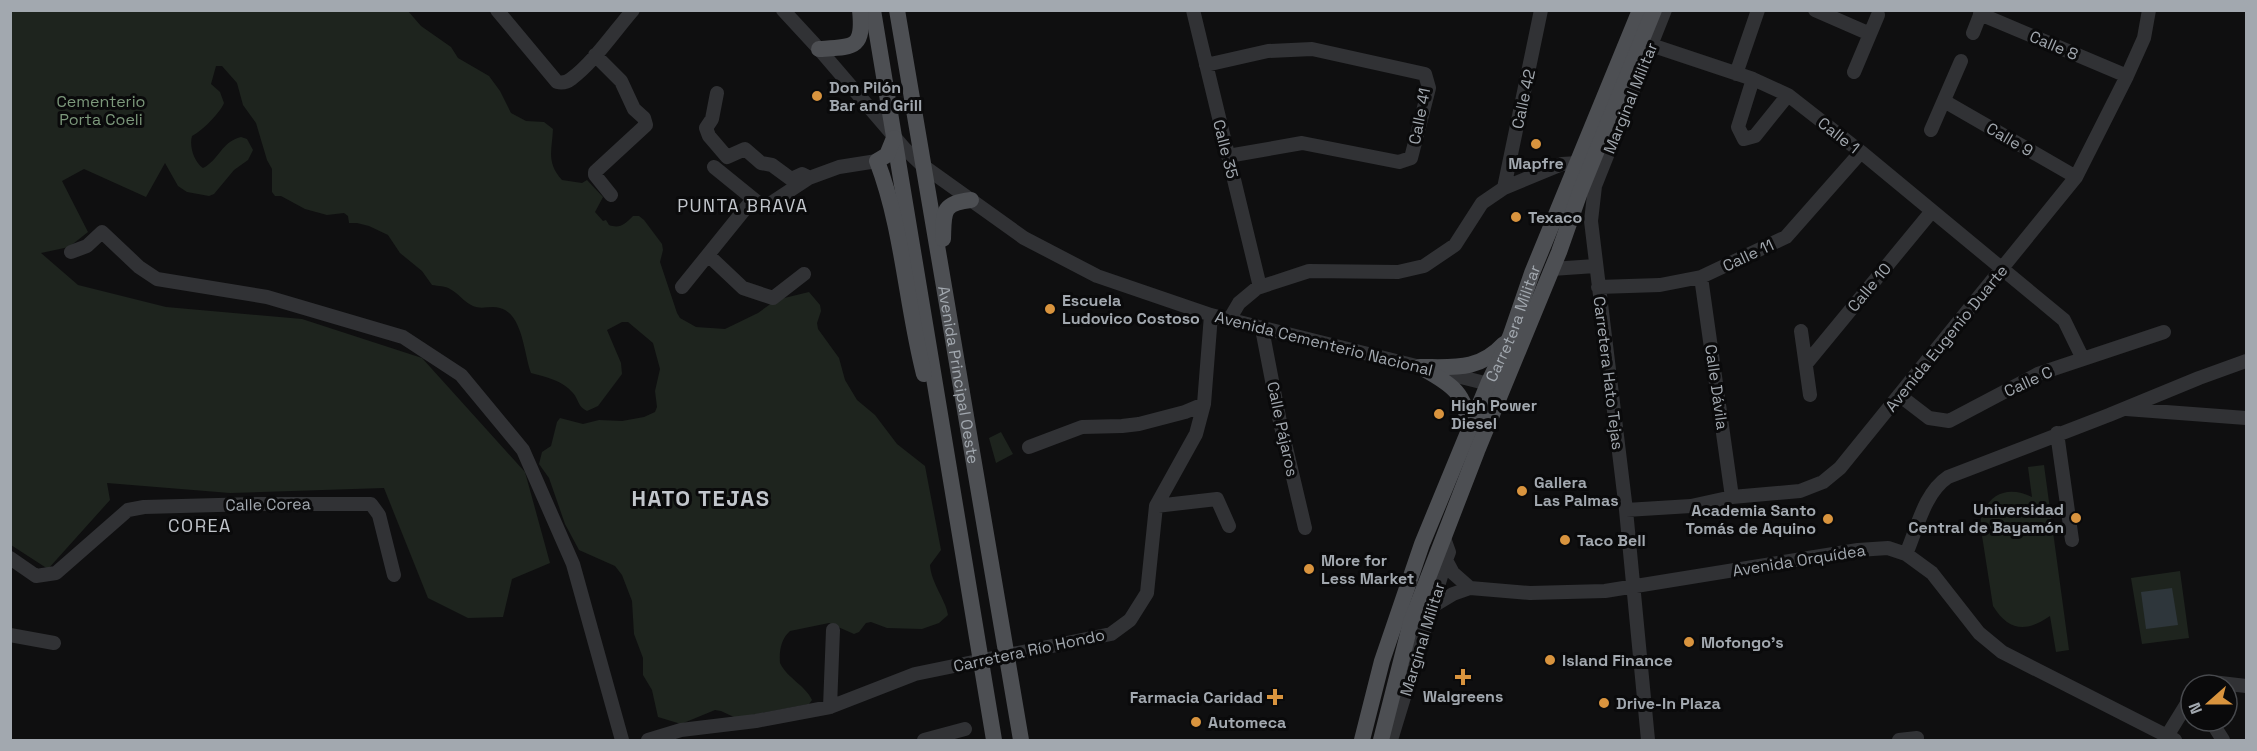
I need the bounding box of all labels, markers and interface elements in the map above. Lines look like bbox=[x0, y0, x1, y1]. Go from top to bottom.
street label: Calle 8 bbox=[2026, 26, 2081, 65]
street label: Marginal Militar bbox=[1599, 39, 1662, 157]
street label: Calle 42 bbox=[1507, 67, 1540, 131]
place label: Don Pilón Bar and Grill bbox=[829, 77, 922, 116]
street label: Calle 41 bbox=[1404, 86, 1435, 146]
marker: Don Pilón Bar and Grill bbox=[810, 89, 824, 103]
park label: Cementerio Porta Coeli bbox=[57, 91, 145, 130]
street label: Calle 1 bbox=[1813, 112, 1864, 158]
street label: Calle 35 bbox=[1208, 117, 1243, 181]
street label: Calle 9 bbox=[1983, 118, 2037, 161]
marker: Mapfre bbox=[1529, 137, 1543, 151]
place label: Mapfre bbox=[1508, 153, 1564, 174]
district label: PUNTA BRAVA bbox=[677, 194, 809, 217]
place label: Texaco bbox=[1528, 207, 1582, 228]
marker: Texaco bbox=[1509, 210, 1523, 224]
street label: Calle 11 bbox=[1719, 234, 1777, 276]
street label: Calle 10 bbox=[1843, 258, 1896, 316]
street label: Avenida Eugenio Duarte bbox=[1881, 260, 2012, 416]
street label: Carretera Militar bbox=[1480, 261, 1545, 385]
street label: Avenida Principal Oeste bbox=[933, 284, 984, 466]
place label: Escuela Ludovico Costoso bbox=[1062, 290, 1200, 329]
street label: Carretera Hato Tejas bbox=[1589, 295, 1628, 451]
marker: Escuela Ludovico Costoso bbox=[1043, 302, 1057, 316]
street label: Avenida Cementerio Nacional bbox=[1213, 306, 1435, 381]
street label: Calle Dávila bbox=[1700, 343, 1733, 431]
street label: Calle C bbox=[2001, 361, 2056, 402]
street label: Calle Pájaros bbox=[1262, 380, 1303, 479]
place label: High Power Diesel bbox=[1451, 395, 1537, 434]
marker: High Power Diesel bbox=[1432, 407, 1446, 421]
place label: Gallera Las Palmas bbox=[1534, 472, 1619, 511]
district label: HATO TEJAS bbox=[631, 484, 771, 512]
marker: Gallera Las Palmas bbox=[1515, 484, 1529, 498]
street label: Calle Corea bbox=[225, 493, 311, 516]
place label: Universidad Central de Bayamón bbox=[1908, 499, 2064, 538]
place label: Academia Santo Tomás de Aquino bbox=[1686, 500, 1816, 539]
marker: Universidad Central de Bayamón bbox=[2069, 511, 2083, 525]
marker: Academia Santo Tomás de Aquino bbox=[1821, 512, 1835, 526]
district label: COREA bbox=[168, 514, 232, 537]
place label: Taco Bell bbox=[1577, 530, 1646, 551]
marker: Taco Bell bbox=[1558, 533, 1572, 547]
street label: Avenida Orquídea bbox=[1731, 540, 1867, 581]
place label: More for Less Market bbox=[1321, 550, 1414, 589]
marker: More for Less Market bbox=[1302, 562, 1316, 576]
street label: Marginal Militar bbox=[1395, 580, 1450, 699]
street label: Carretera Río Hondo bbox=[951, 624, 1107, 677]
place label: Mofongo's bbox=[1701, 632, 1784, 653]
marker: Mofongo's bbox=[1682, 635, 1696, 649]
place label: Island Finance bbox=[1562, 650, 1673, 671]
marker: Island Finance bbox=[1543, 653, 1557, 667]
marker: Walgreens bbox=[1456, 670, 1470, 684]
north arrow bbox=[2179, 673, 2239, 733]
place label: Walgreens bbox=[1423, 686, 1503, 707]
place label: Farmacia Caridad bbox=[1130, 687, 1263, 708]
marker: Farmacia Caridad bbox=[1268, 690, 1282, 704]
place label: Drive-In Plaza bbox=[1616, 693, 1721, 714]
marker: Drive-In Plaza bbox=[1597, 696, 1611, 710]
text: N bbox=[2184, 699, 2207, 717]
place label: Automeca bbox=[1208, 712, 1286, 733]
marker: Automeca bbox=[1189, 715, 1203, 729]

